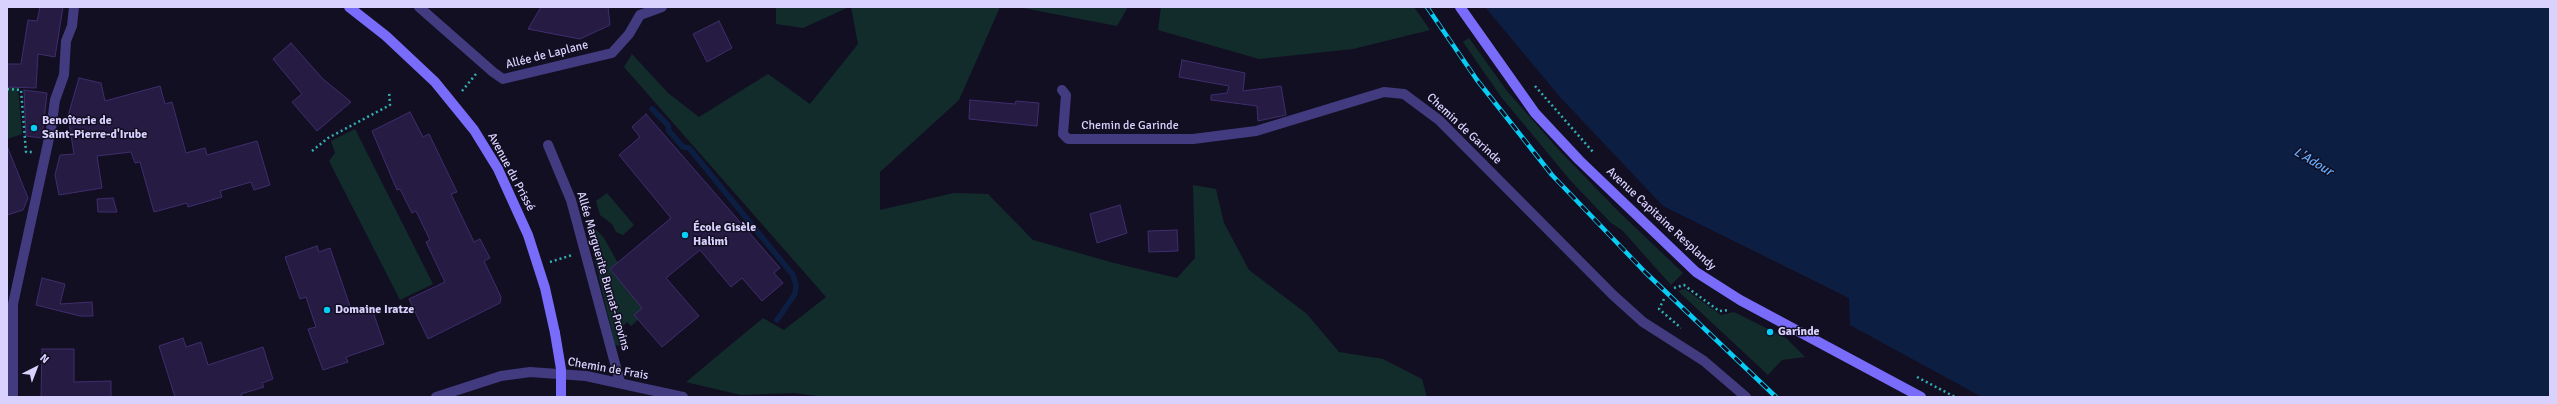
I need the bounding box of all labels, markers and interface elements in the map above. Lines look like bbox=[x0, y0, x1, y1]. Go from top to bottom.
street label: Allée de Laplane bbox=[504, 38, 590, 72]
street label: Chemin de Garinde bbox=[1423, 91, 1505, 167]
place label: Benoîterie de Saint-Pierre-d'Irube bbox=[42, 114, 147, 142]
street label: Chemin de Garinde bbox=[1081, 119, 1179, 133]
marker: Benoîterie de Saint-Pierre-d'Irube bbox=[29, 123, 39, 133]
street label: Avenue du Prissé bbox=[484, 130, 538, 214]
water label: L'Adour bbox=[2291, 144, 2335, 180]
street label: Avenue Capitaine Resplandy bbox=[1603, 164, 1719, 274]
street label: Allée Marguerite Burnat-Provins bbox=[573, 190, 633, 352]
place label: École Gisèle Halimi bbox=[693, 221, 756, 249]
marker: École Gisèle Halimi bbox=[680, 230, 690, 240]
place label: Domaine Iratze bbox=[335, 303, 414, 317]
marker: Domaine Iratze bbox=[322, 305, 332, 315]
place label: Garinde bbox=[1778, 325, 1820, 339]
marker: Garinde bbox=[1765, 327, 1775, 337]
north arrow bbox=[16, 348, 56, 388]
text: N bbox=[37, 351, 52, 366]
street label: Chemin de Frais bbox=[567, 355, 649, 383]

